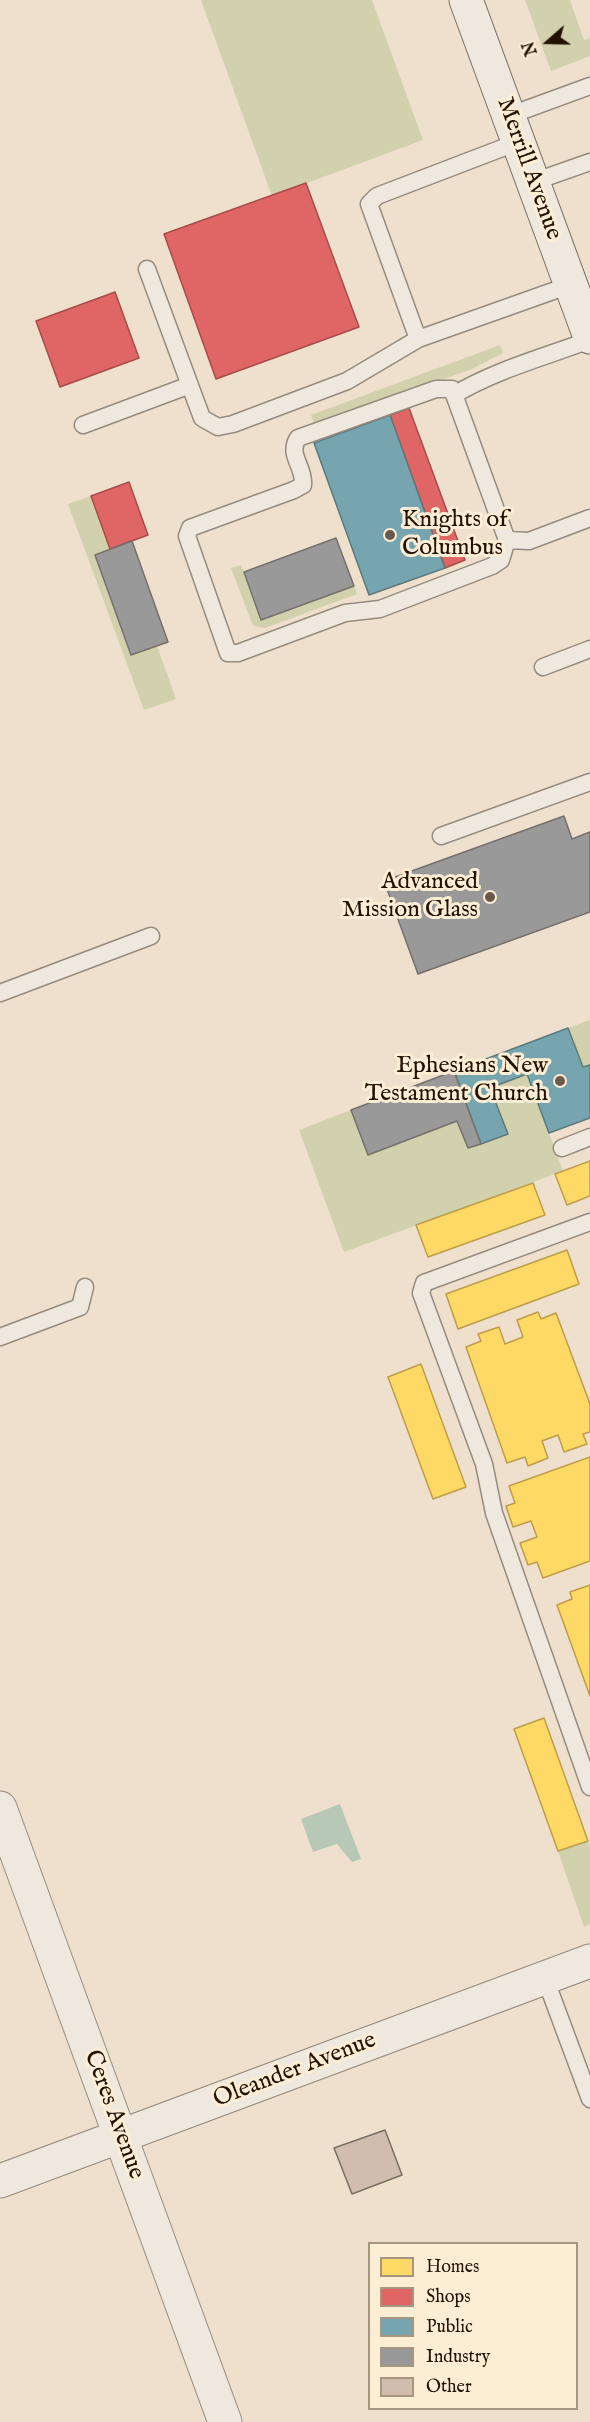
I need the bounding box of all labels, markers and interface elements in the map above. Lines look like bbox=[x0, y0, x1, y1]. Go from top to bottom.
north arrow bbox=[518, 12, 578, 72]
text: N bbox=[519, 38, 543, 58]
street label: Merrill Avenue bbox=[489, 94, 567, 244]
place label: Knights of Columbus bbox=[402, 507, 508, 563]
marker: Knights of Columbus bbox=[383, 528, 397, 542]
place label: Advanced Mission Glass bbox=[342, 869, 478, 925]
marker: Advanced Mission Glass bbox=[483, 890, 497, 904]
place label: Ephesians New Testament Church bbox=[365, 1053, 548, 1109]
marker: Ephesians New Testament Church bbox=[553, 1074, 567, 1088]
street label: Oleander Avenue bbox=[210, 2027, 380, 2115]
street label: Ceres Avenue bbox=[76, 2047, 150, 2183]
legend bbox=[368, 2242, 578, 2410]
text: Homes bbox=[426, 2256, 479, 2279]
text: Shops bbox=[426, 2286, 471, 2309]
text: Public bbox=[426, 2316, 473, 2339]
text: Industry bbox=[426, 2346, 490, 2369]
text: Other bbox=[426, 2376, 472, 2399]

